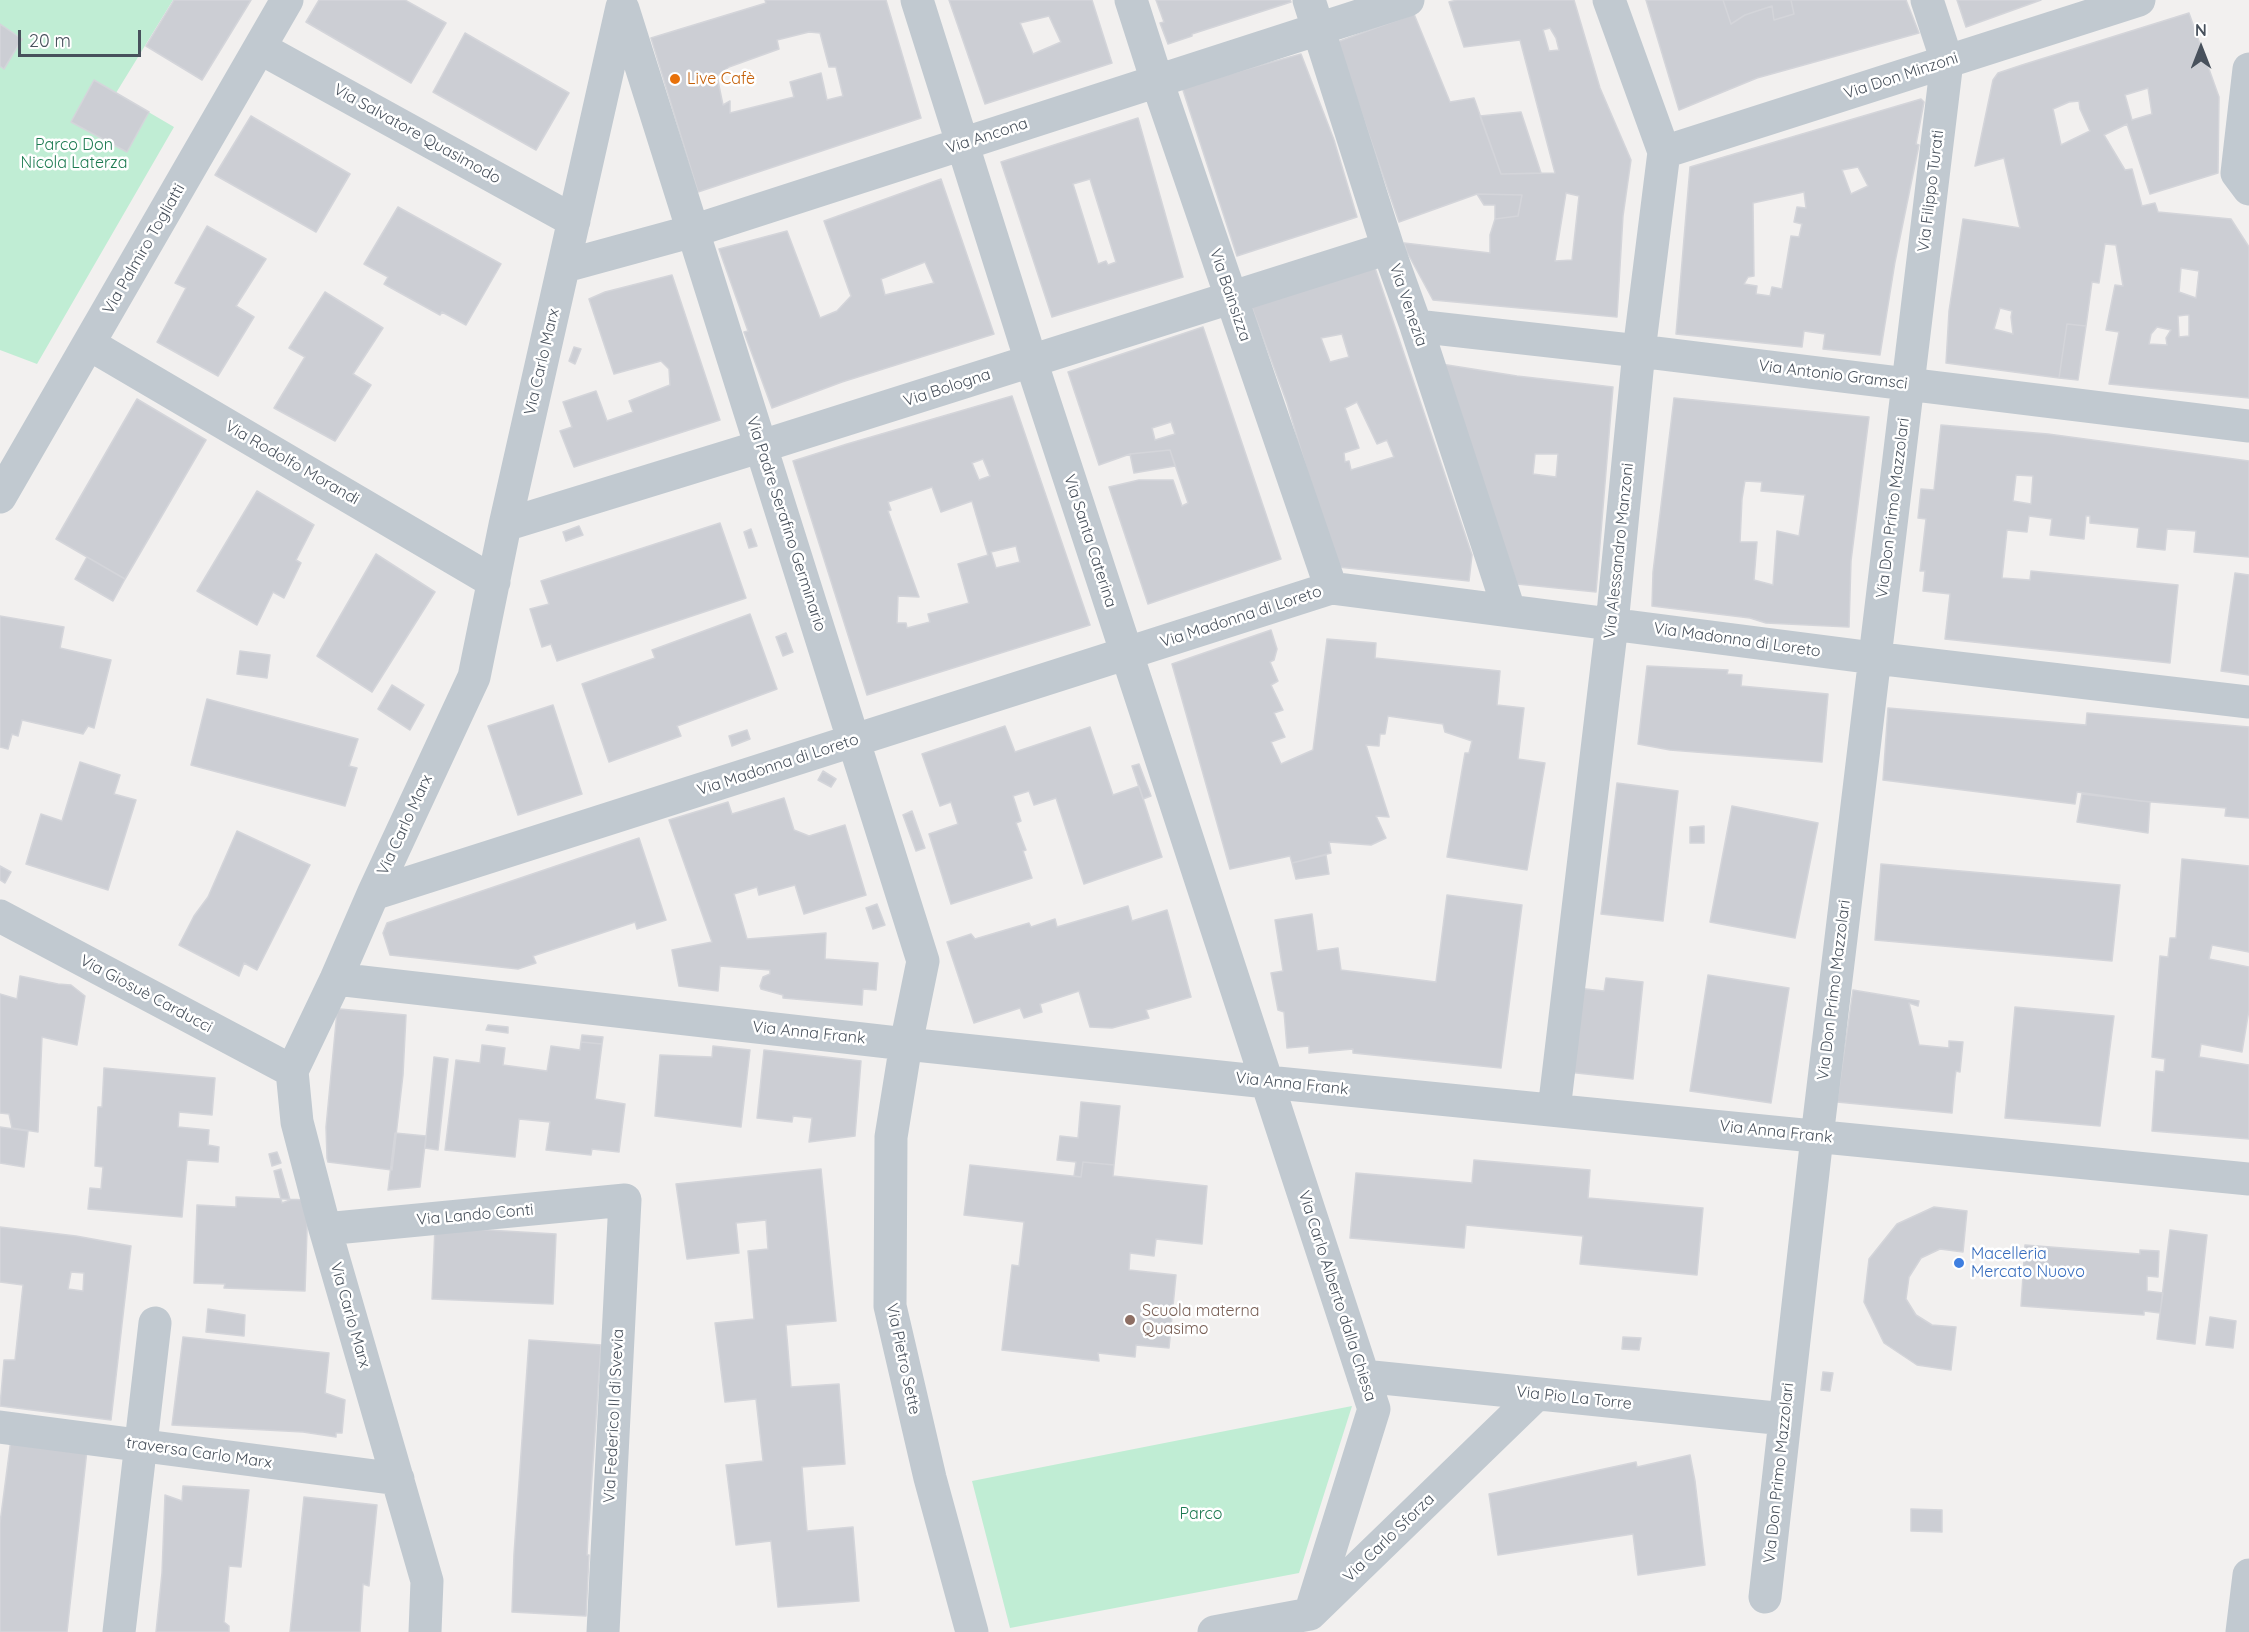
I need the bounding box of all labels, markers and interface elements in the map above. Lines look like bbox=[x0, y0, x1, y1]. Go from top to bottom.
scale bar bbox=[21, 18, 144, 56]
north arrow bbox=[2171, 18, 2231, 78]
text: N bbox=[2195, 20, 2207, 40]
text: 20 m bbox=[29, 29, 71, 52]
street label: Via Don Minzoni bbox=[1842, 49, 1960, 103]
place label: Live Cafè bbox=[687, 69, 755, 89]
marker: Live Cafè bbox=[668, 72, 682, 86]
street label: Via Salvatore Quasimodo bbox=[330, 80, 504, 188]
street label: Via Ancona bbox=[944, 114, 1030, 158]
street label: Via Filippo Turati bbox=[1914, 129, 1948, 253]
park label: Parco Don Nicola Laterza bbox=[21, 135, 127, 173]
street label: Via Palmiro Togliatti bbox=[99, 180, 189, 318]
street label: Via Bainsizza bbox=[1205, 246, 1255, 344]
street label: Via Venezia bbox=[1385, 261, 1431, 349]
street label: Via Carlo Marx bbox=[520, 307, 564, 417]
street label: Via Antonio Gramsci bbox=[1757, 356, 1909, 394]
street label: Via Bologna bbox=[901, 365, 993, 411]
street label: Via Padre Serafino Germinario bbox=[742, 414, 830, 634]
street label: Via Rodolfo Morandi bbox=[222, 417, 362, 509]
street label: Via Don Primo Mazzolari bbox=[1872, 417, 1914, 599]
street label: Via Alessandro Manzoni bbox=[1600, 462, 1638, 640]
street label: Via Santa Caterina bbox=[1059, 472, 1121, 610]
street label: Via Madonna di Loreto bbox=[1158, 582, 1324, 652]
street label: Via Madonna di Loreto bbox=[1652, 619, 1822, 661]
street label: Via Madonna di Loreto bbox=[695, 730, 861, 800]
street label: Via Carlo Marx bbox=[373, 772, 437, 878]
street label: Via Don Primo Mazzolari bbox=[1813, 899, 1855, 1081]
street label: Via Giosuè Carducci bbox=[76, 951, 216, 1037]
street label: Via Anna Frank bbox=[752, 1018, 866, 1048]
street label: Via Anna Frank bbox=[1235, 1069, 1349, 1099]
street label: Via Anna Frank bbox=[1719, 1117, 1833, 1147]
street label: Via Carlo Alberto dalla Chiesa bbox=[1294, 1188, 1380, 1404]
street label: Via Lando Conti bbox=[416, 1200, 534, 1230]
place label: Macelleria Mercato Nuovo bbox=[1971, 1244, 2085, 1282]
marker: Macelleria Mercato Nuovo bbox=[1952, 1256, 1966, 1270]
street label: Via Carlo Marx bbox=[326, 1260, 374, 1370]
place label: Scuola materna Quasimo bbox=[1142, 1301, 1260, 1339]
street label: Via Pietro Sette bbox=[882, 1302, 924, 1416]
marker: Scuola materna Quasimo bbox=[1123, 1313, 1137, 1327]
street label: Via Federico II di Svevia bbox=[600, 1328, 628, 1504]
street label: Via Pio La Torre bbox=[1515, 1382, 1633, 1414]
street label: Via Don Primo Mazzolari bbox=[1760, 1382, 1798, 1564]
street label: traversa Carlo Marx bbox=[125, 1433, 273, 1473]
street label: Via Carlo Sforza bbox=[1339, 1490, 1439, 1586]
park label: Parco bbox=[1180, 1504, 1222, 1524]

